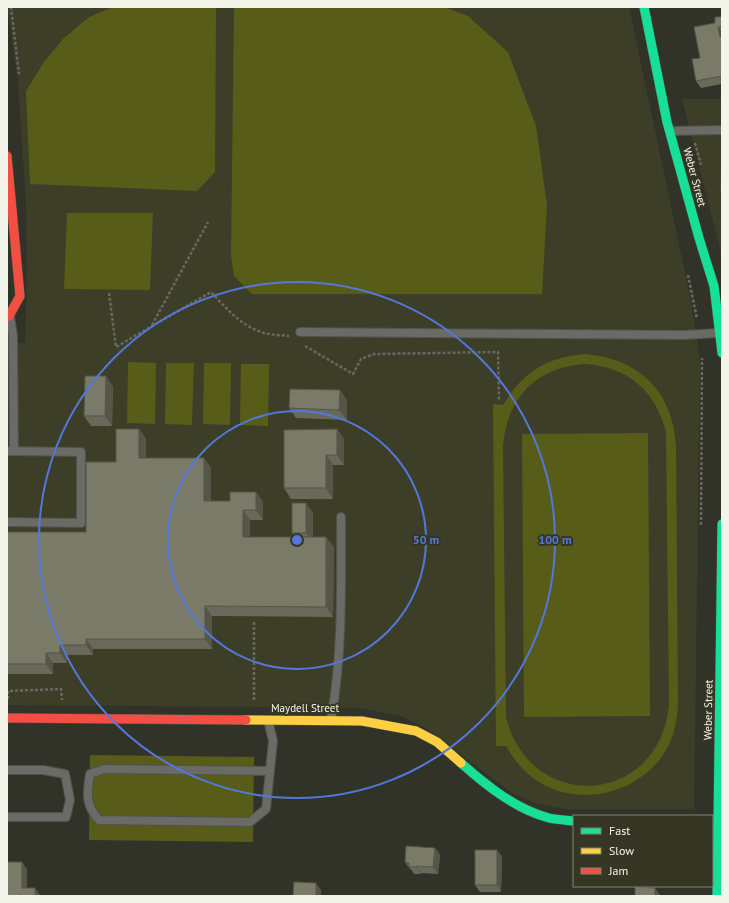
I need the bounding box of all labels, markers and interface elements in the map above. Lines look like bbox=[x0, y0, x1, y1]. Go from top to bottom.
street label: Weber Street bbox=[680, 146, 710, 208]
text: 50 m bbox=[413, 532, 439, 547]
text: 100 m bbox=[538, 532, 572, 547]
centre of rings bbox=[290, 533, 304, 547]
street label: Weber Street bbox=[700, 679, 716, 740]
street label: Maydell Street bbox=[271, 701, 339, 715]
legend bbox=[573, 815, 713, 887]
text: Fast bbox=[609, 823, 630, 838]
text: Slow bbox=[609, 843, 634, 858]
text: Jam bbox=[608, 863, 628, 878]

